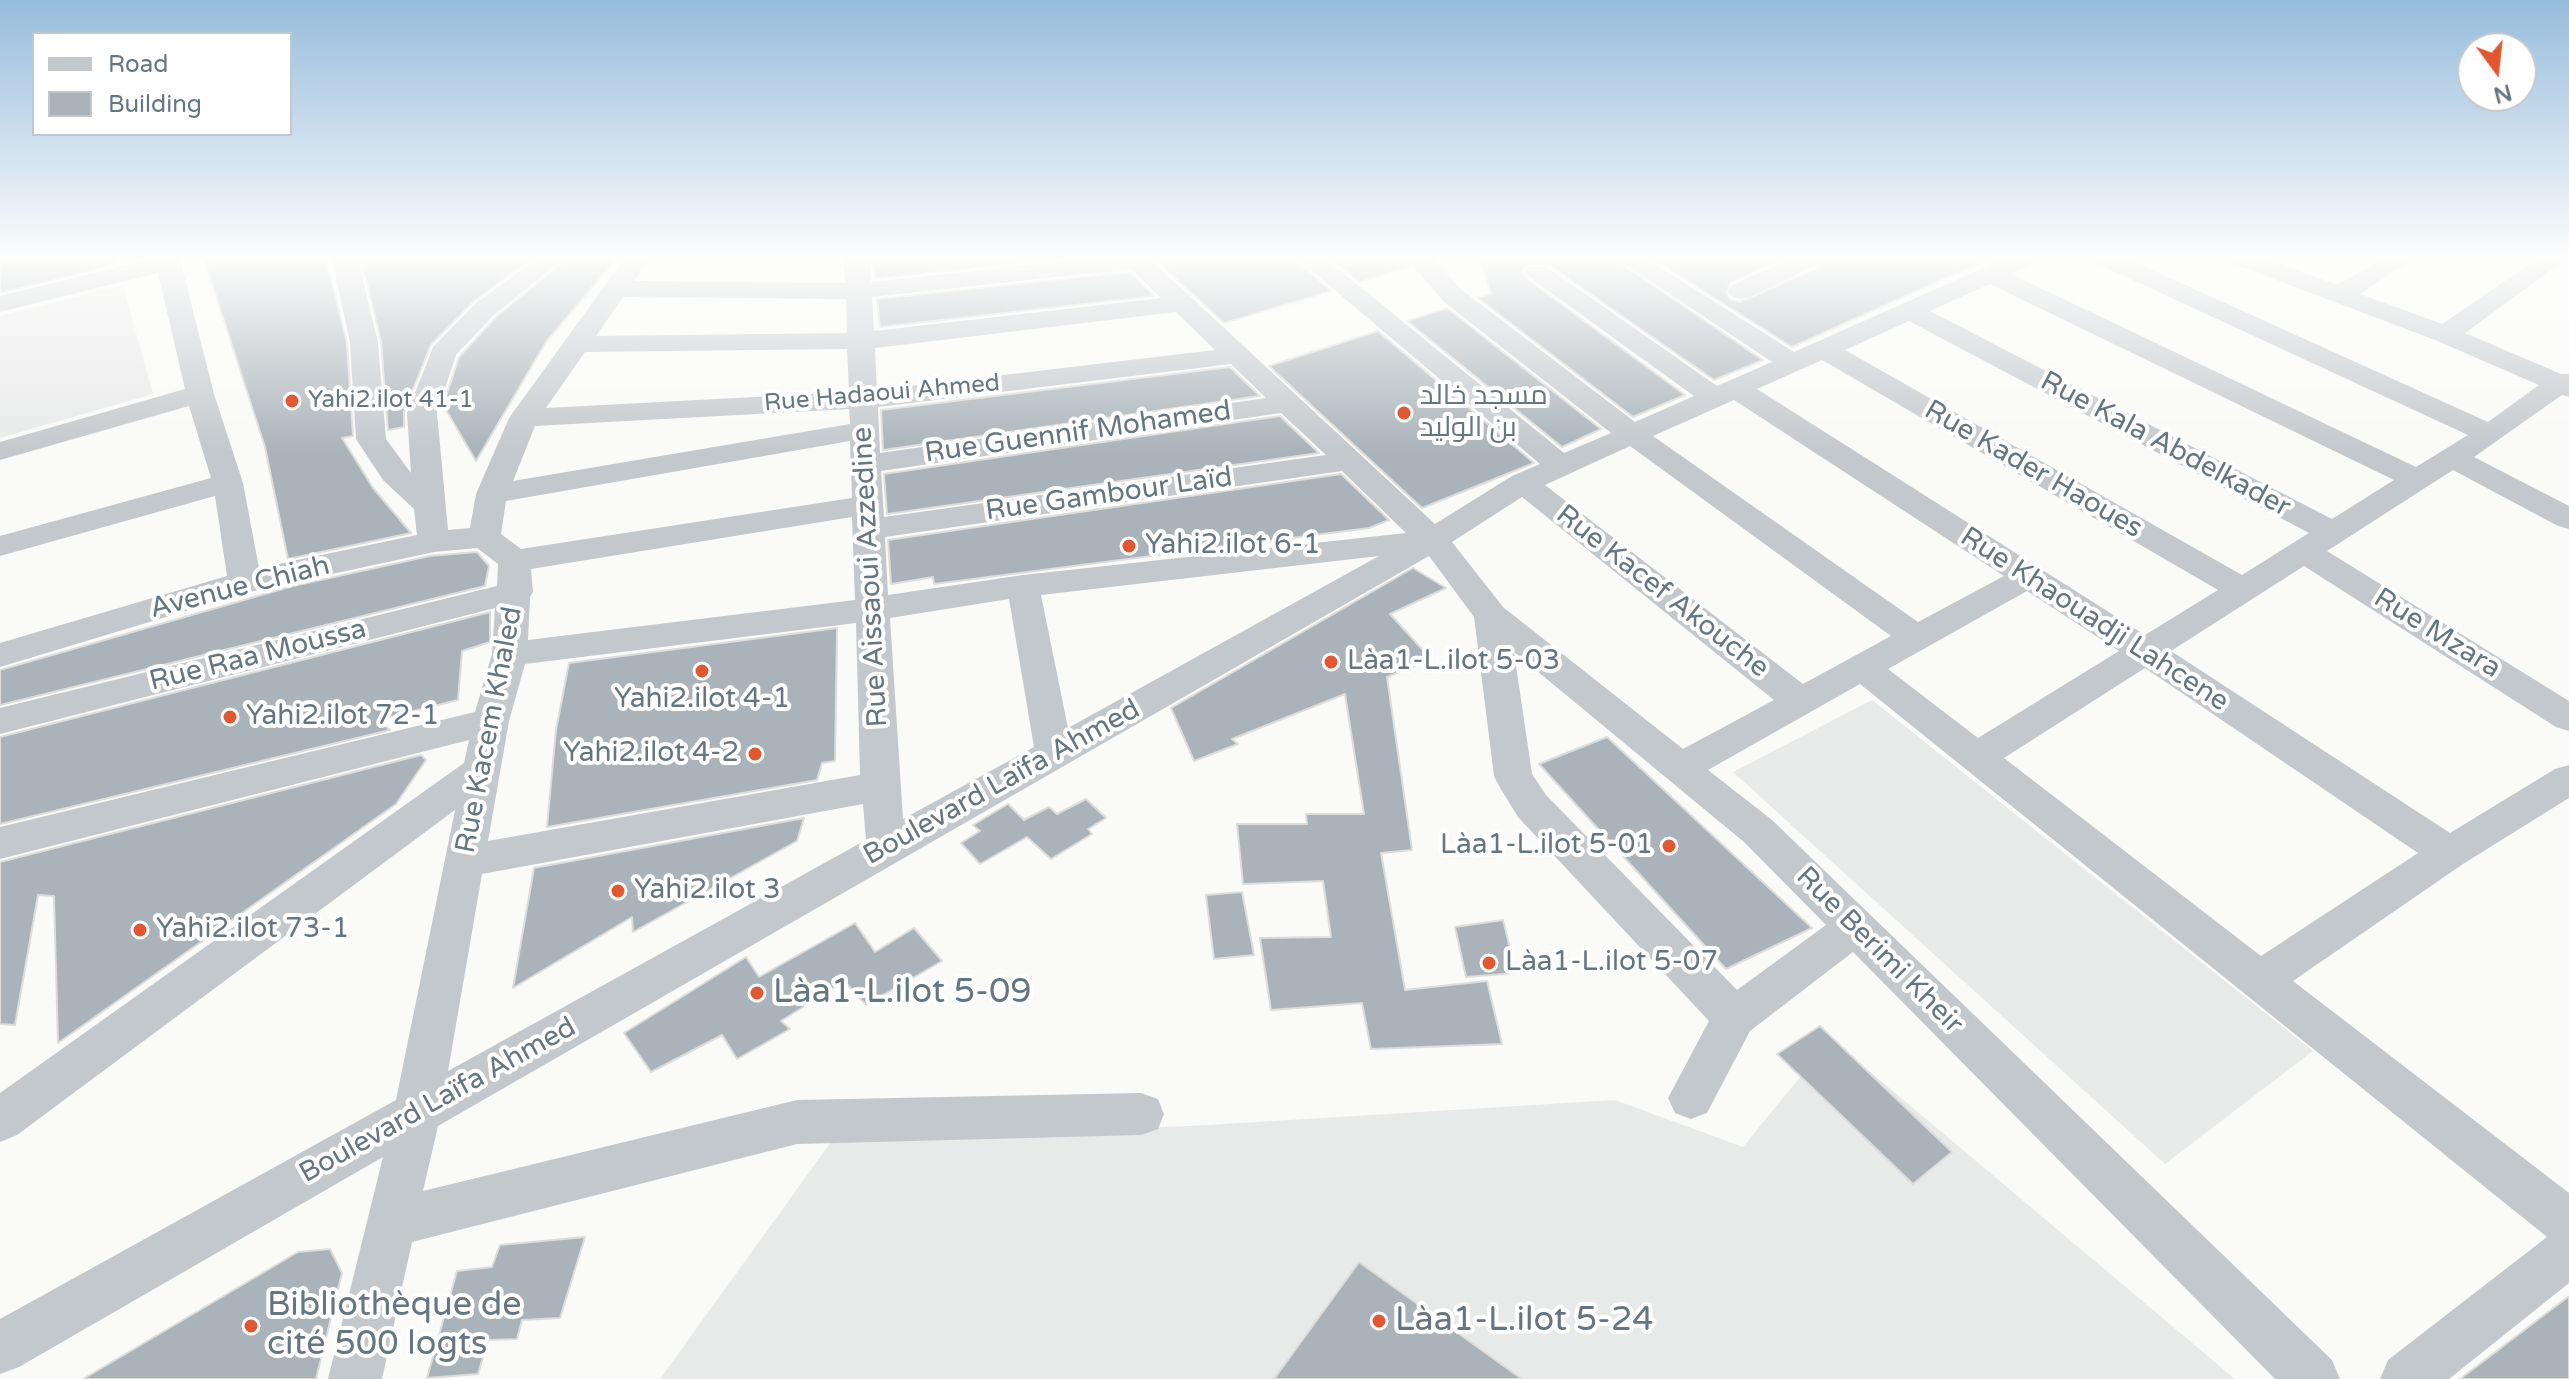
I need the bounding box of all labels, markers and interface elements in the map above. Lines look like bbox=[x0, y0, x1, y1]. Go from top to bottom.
legend bbox=[32, 32, 292, 136]
north arrow bbox=[2457, 32, 2537, 112]
text: Road bbox=[108, 50, 168, 79]
text: N bbox=[2491, 78, 2515, 108]
text: Building bbox=[108, 90, 202, 119]
street label: Rue Kala Abdelkader bbox=[2034, 365, 2296, 525]
street label: Rue Hadaoui Ahmed bbox=[763, 369, 1001, 419]
place label: مسجد خالد بن الوليد bbox=[1420, 380, 1548, 446]
place label: Yahi2.ilot 41-1 bbox=[308, 387, 474, 415]
marker: Yahi2.ilot 41-1 bbox=[283, 392, 301, 410]
street label: Rue Kader Haoues bbox=[1918, 394, 2148, 546]
street label: Rue Guennif Mohamed bbox=[923, 395, 1233, 471]
marker: مسجد خالد بن الوليد bbox=[1395, 404, 1413, 422]
street label: Rue Aissaoui Azzedine bbox=[846, 426, 896, 728]
street label: Rue Gambour Laïd bbox=[983, 461, 1235, 529]
street label: Rue Kacef Akouche bbox=[1549, 498, 1775, 686]
street label: Rue Khaouadji Lahcene bbox=[1954, 521, 2234, 719]
place label: Yahi2.ilot 6-1 bbox=[1145, 529, 1321, 563]
marker: Yahi2.ilot 6-1 bbox=[1120, 537, 1138, 555]
street label: Avenue Chiah bbox=[147, 549, 333, 627]
street label: Rue Mzara bbox=[2367, 582, 2507, 686]
street label: Rue Kacem Khaled bbox=[450, 604, 530, 856]
street label: Rue Raa Moussa bbox=[146, 613, 370, 699]
place label: Làa1-L.ilot 5-03 bbox=[1347, 645, 1560, 679]
marker: Làa1-L.ilot 5-03 bbox=[1322, 653, 1340, 671]
marker: Yahi2.ilot 4-1 bbox=[693, 662, 711, 680]
place label: Yahi2.ilot 4-1 bbox=[614, 683, 790, 717]
street label: Boulevard Laïfa Ahmed bbox=[858, 693, 1146, 873]
place label: Yahi2.ilot 72-1 bbox=[246, 700, 439, 734]
marker: Yahi2.ilot 72-1 bbox=[221, 708, 239, 726]
place label: Yahi2.ilot 4-2 bbox=[563, 737, 739, 771]
marker: Yahi2.ilot 4-2 bbox=[746, 745, 764, 763]
place label: Làa1-L.ilot 5-01 bbox=[1440, 829, 1653, 863]
marker: Làa1-L.ilot 5-01 bbox=[1660, 837, 1678, 855]
street label: Rue Berimi Kheir bbox=[1789, 861, 1969, 1041]
place label: Yahi2.ilot 3 bbox=[634, 874, 781, 908]
marker: Yahi2.ilot 3 bbox=[609, 882, 627, 900]
place label: Yahi2.ilot 73-1 bbox=[156, 913, 349, 947]
marker: Yahi2.ilot 73-1 bbox=[131, 921, 149, 939]
place label: Làa1-L.ilot 5-07 bbox=[1505, 946, 1718, 980]
marker: Làa1-L.ilot 5-07 bbox=[1480, 954, 1498, 972]
place label: Làa1-L.ilot 5-09 bbox=[773, 973, 1032, 1013]
marker: Làa1-L.ilot 5-09 bbox=[748, 984, 766, 1002]
street label: Boulevard Laïfa Ahmed bbox=[294, 1011, 582, 1191]
place label: Bibliothèque de cité 500 logts bbox=[267, 1286, 522, 1366]
place label: Làa1-L.ilot 5-24 bbox=[1395, 1301, 1654, 1341]
marker: Làa1-L.ilot 5-24 bbox=[1370, 1312, 1388, 1330]
marker: Bibliothèque de cité 500 logts bbox=[242, 1317, 260, 1335]

